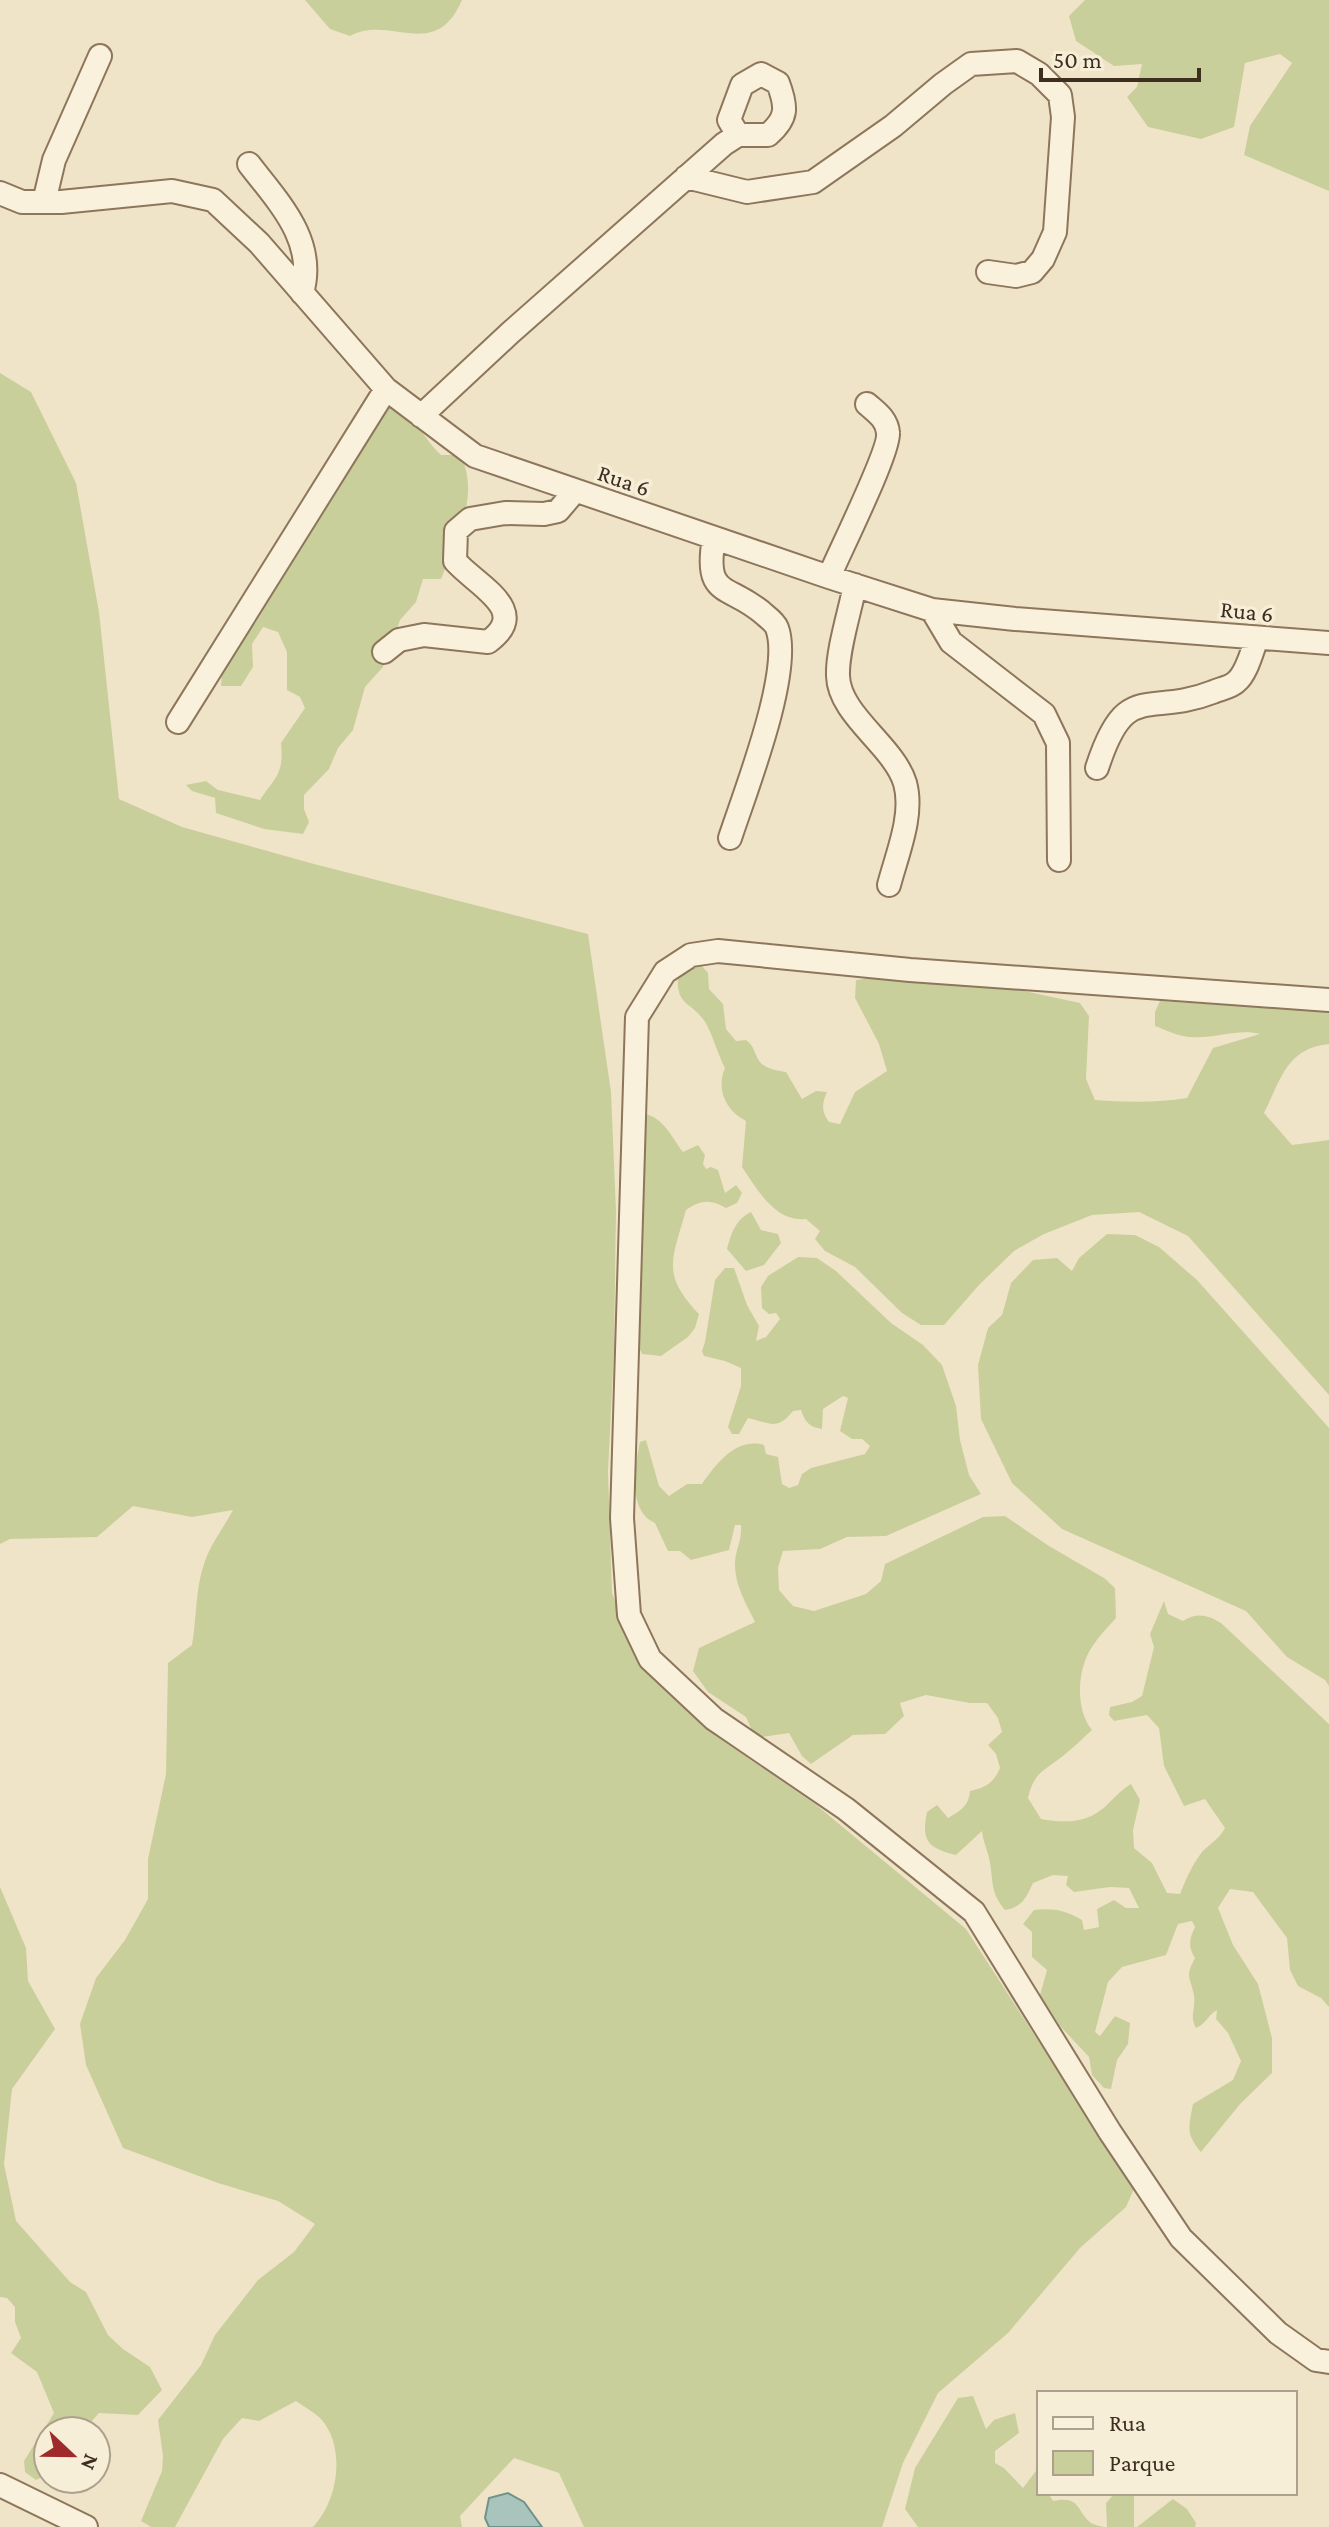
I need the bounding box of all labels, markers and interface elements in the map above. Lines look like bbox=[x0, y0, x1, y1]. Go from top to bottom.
scale bar bbox=[1041, 32, 1199, 82]
text: 50 m bbox=[1053, 46, 1102, 73]
street label: Rua 6 bbox=[594, 459, 654, 501]
street label: Rua 6 bbox=[1219, 595, 1275, 627]
legend bbox=[1037, 2391, 1297, 2495]
text: Rua bbox=[1109, 2409, 1146, 2436]
north arrow bbox=[32, 2415, 112, 2495]
text: Parque bbox=[1109, 2449, 1175, 2476]
text: N bbox=[76, 2451, 104, 2474]

